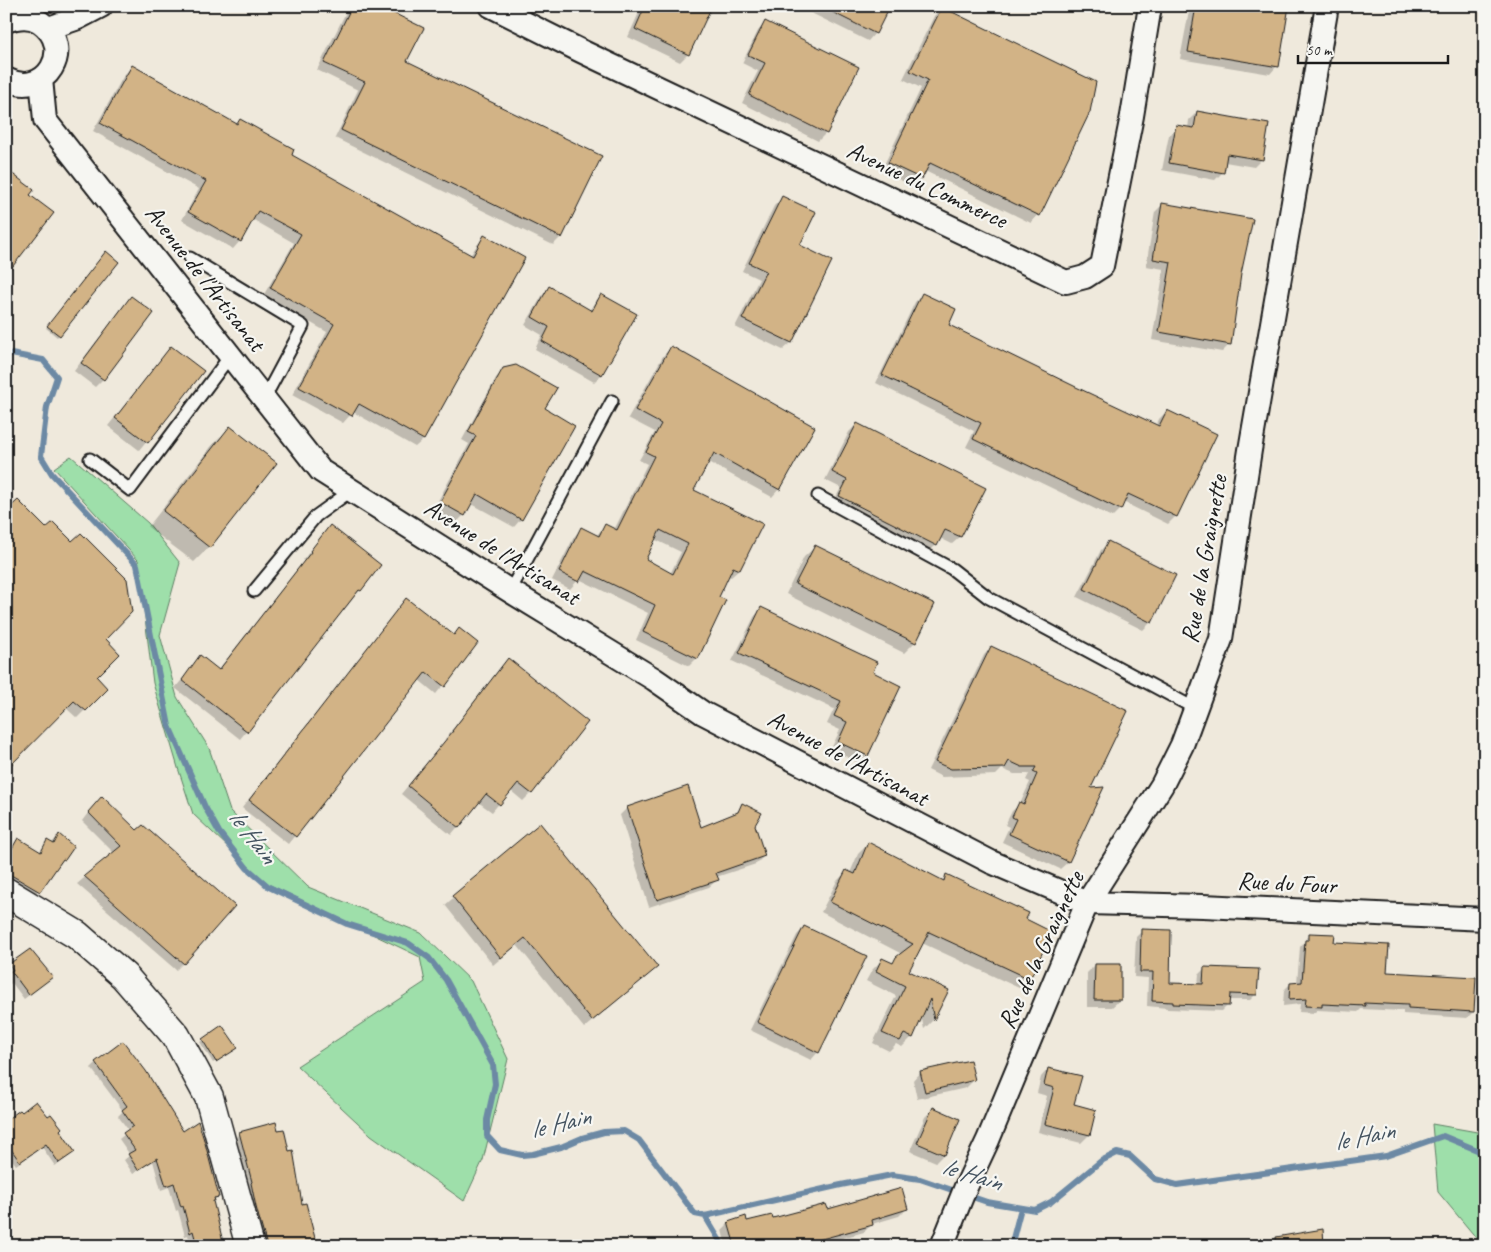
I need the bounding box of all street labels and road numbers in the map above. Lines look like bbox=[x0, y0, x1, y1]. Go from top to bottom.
street label: Avenue du Commerce bbox=[842, 134, 1014, 237]
street label: Avenue de l'Artisanat bbox=[138, 198, 274, 360]
street label: Rue de la Graignette bbox=[1173, 471, 1235, 646]
street label: Avenue de l'Artisanat bbox=[418, 491, 588, 614]
street label: Avenue de l'Artisanat bbox=[762, 702, 936, 815]
street label: Rue de la Graignette bbox=[991, 864, 1092, 1034]
street label: Rue du Four bbox=[1237, 864, 1339, 902]

